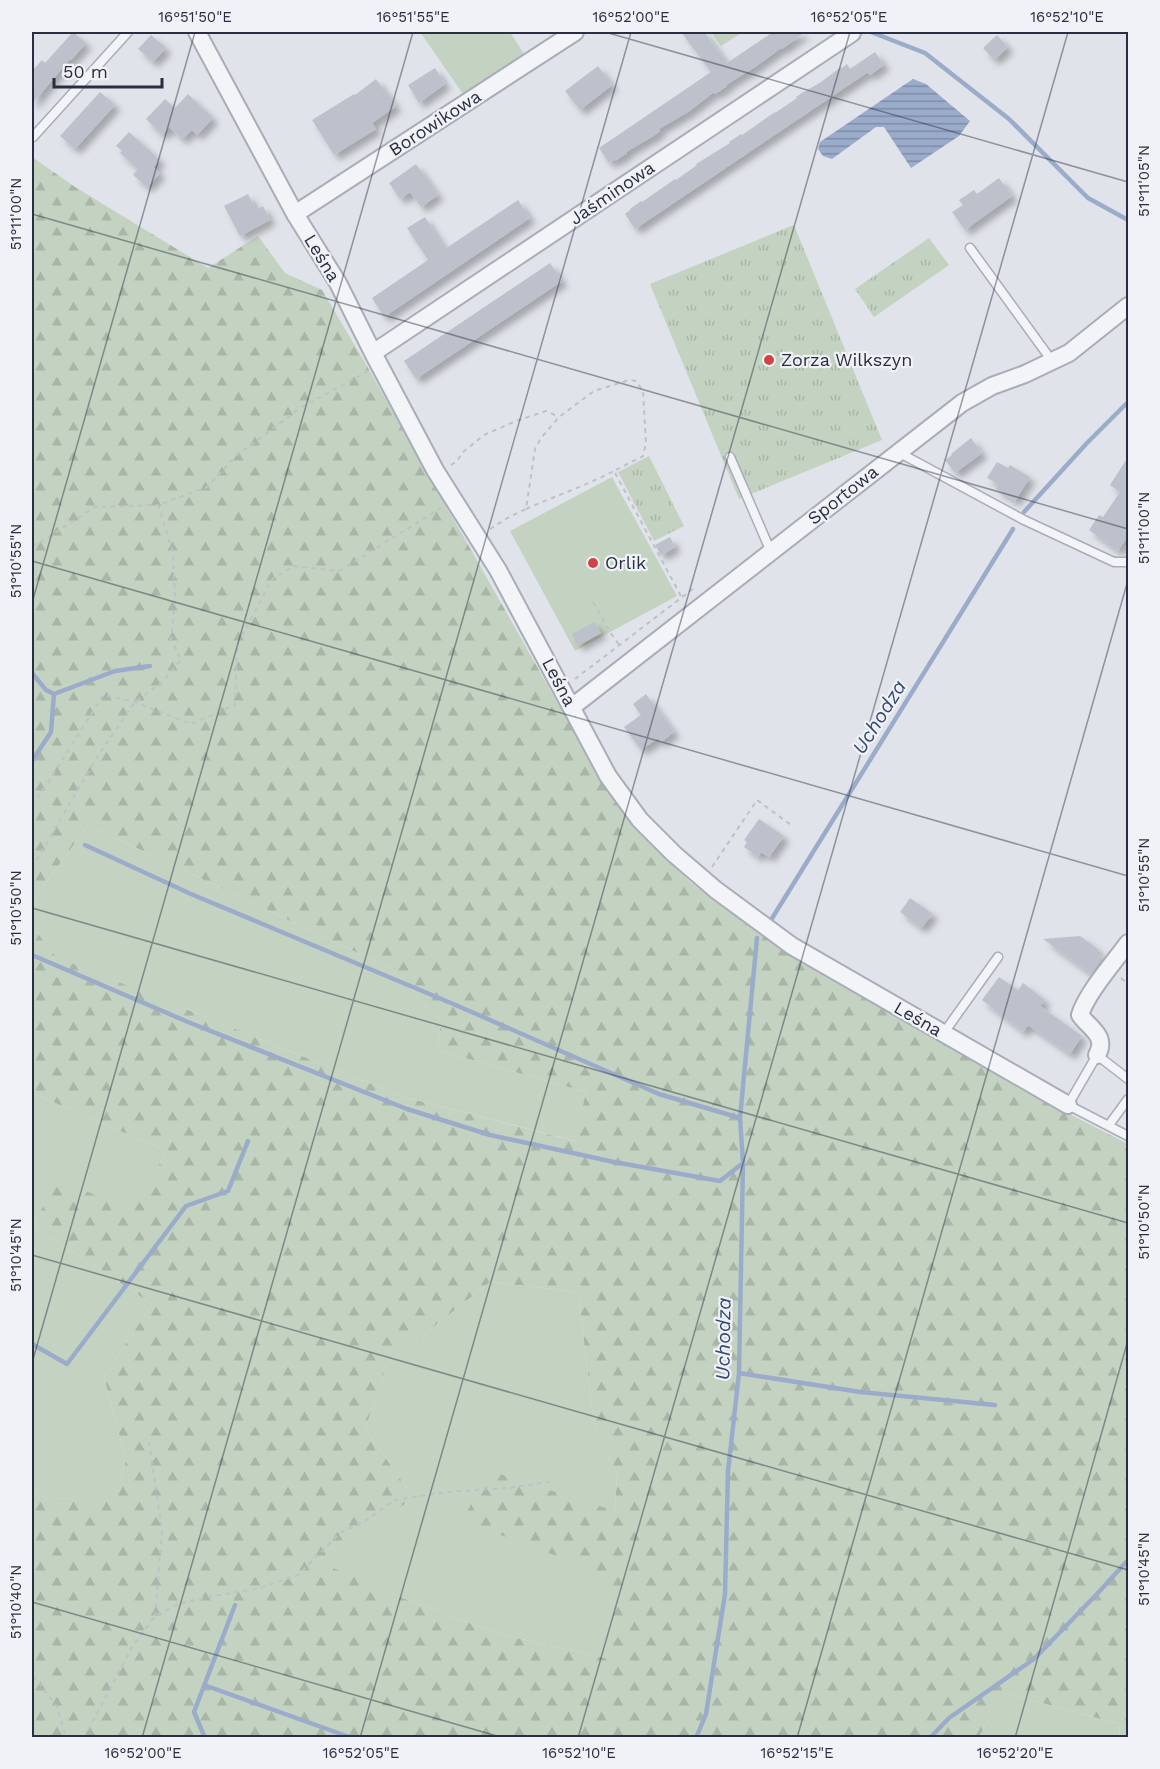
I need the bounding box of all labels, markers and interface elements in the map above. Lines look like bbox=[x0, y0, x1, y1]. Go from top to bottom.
text: 16°51'50"E bbox=[158, 8, 232, 26]
text: 16°51'55"E bbox=[376, 8, 450, 26]
text: 16°52'00"E bbox=[592, 8, 670, 26]
text: 16°52'05"E bbox=[811, 8, 887, 26]
text: 16°52'10"E bbox=[1030, 8, 1104, 26]
scale bar bbox=[54, 51, 162, 89]
text: 50 m bbox=[63, 61, 108, 82]
street label: Borowikowa bbox=[385, 85, 485, 160]
text: 51°11'05"N bbox=[1135, 145, 1153, 217]
street label: Jaśminowa bbox=[565, 156, 658, 229]
text: 51°11'00"N bbox=[7, 178, 25, 250]
street label: Leśna bbox=[300, 230, 345, 285]
place label: Zorza Wilkszyn bbox=[781, 349, 912, 370]
marker: Zorza Wilkszyn bbox=[762, 353, 776, 367]
street label: Sportowa bbox=[803, 461, 882, 529]
text: 51°11'00"N bbox=[1135, 492, 1153, 564]
text: 51°10'55"N bbox=[7, 524, 25, 598]
place label: Orlik bbox=[605, 552, 646, 573]
marker: Orlik bbox=[586, 556, 600, 570]
street label: Leśna bbox=[538, 654, 581, 710]
water label: Uchodza bbox=[847, 676, 911, 758]
text: 51°10'55"N bbox=[1135, 838, 1153, 912]
text: 51°10'50"N bbox=[7, 870, 25, 946]
street label: Leśna bbox=[891, 997, 946, 1041]
text: 51°10'50"N bbox=[1135, 1184, 1153, 1260]
text: 51°10'45"N bbox=[7, 1218, 25, 1292]
water label: Uchodza bbox=[710, 1297, 736, 1381]
text: 51°10'45"N bbox=[1135, 1532, 1153, 1606]
text: 51°10'40"N bbox=[7, 1565, 25, 1639]
text: 16°52'00"E bbox=[104, 1744, 182, 1762]
text: 16°52'05"E bbox=[323, 1744, 399, 1762]
text: 16°52'10"E bbox=[542, 1744, 616, 1762]
text: 16°52'15"E bbox=[760, 1744, 834, 1762]
text: 16°52'20"E bbox=[977, 1744, 1053, 1762]

